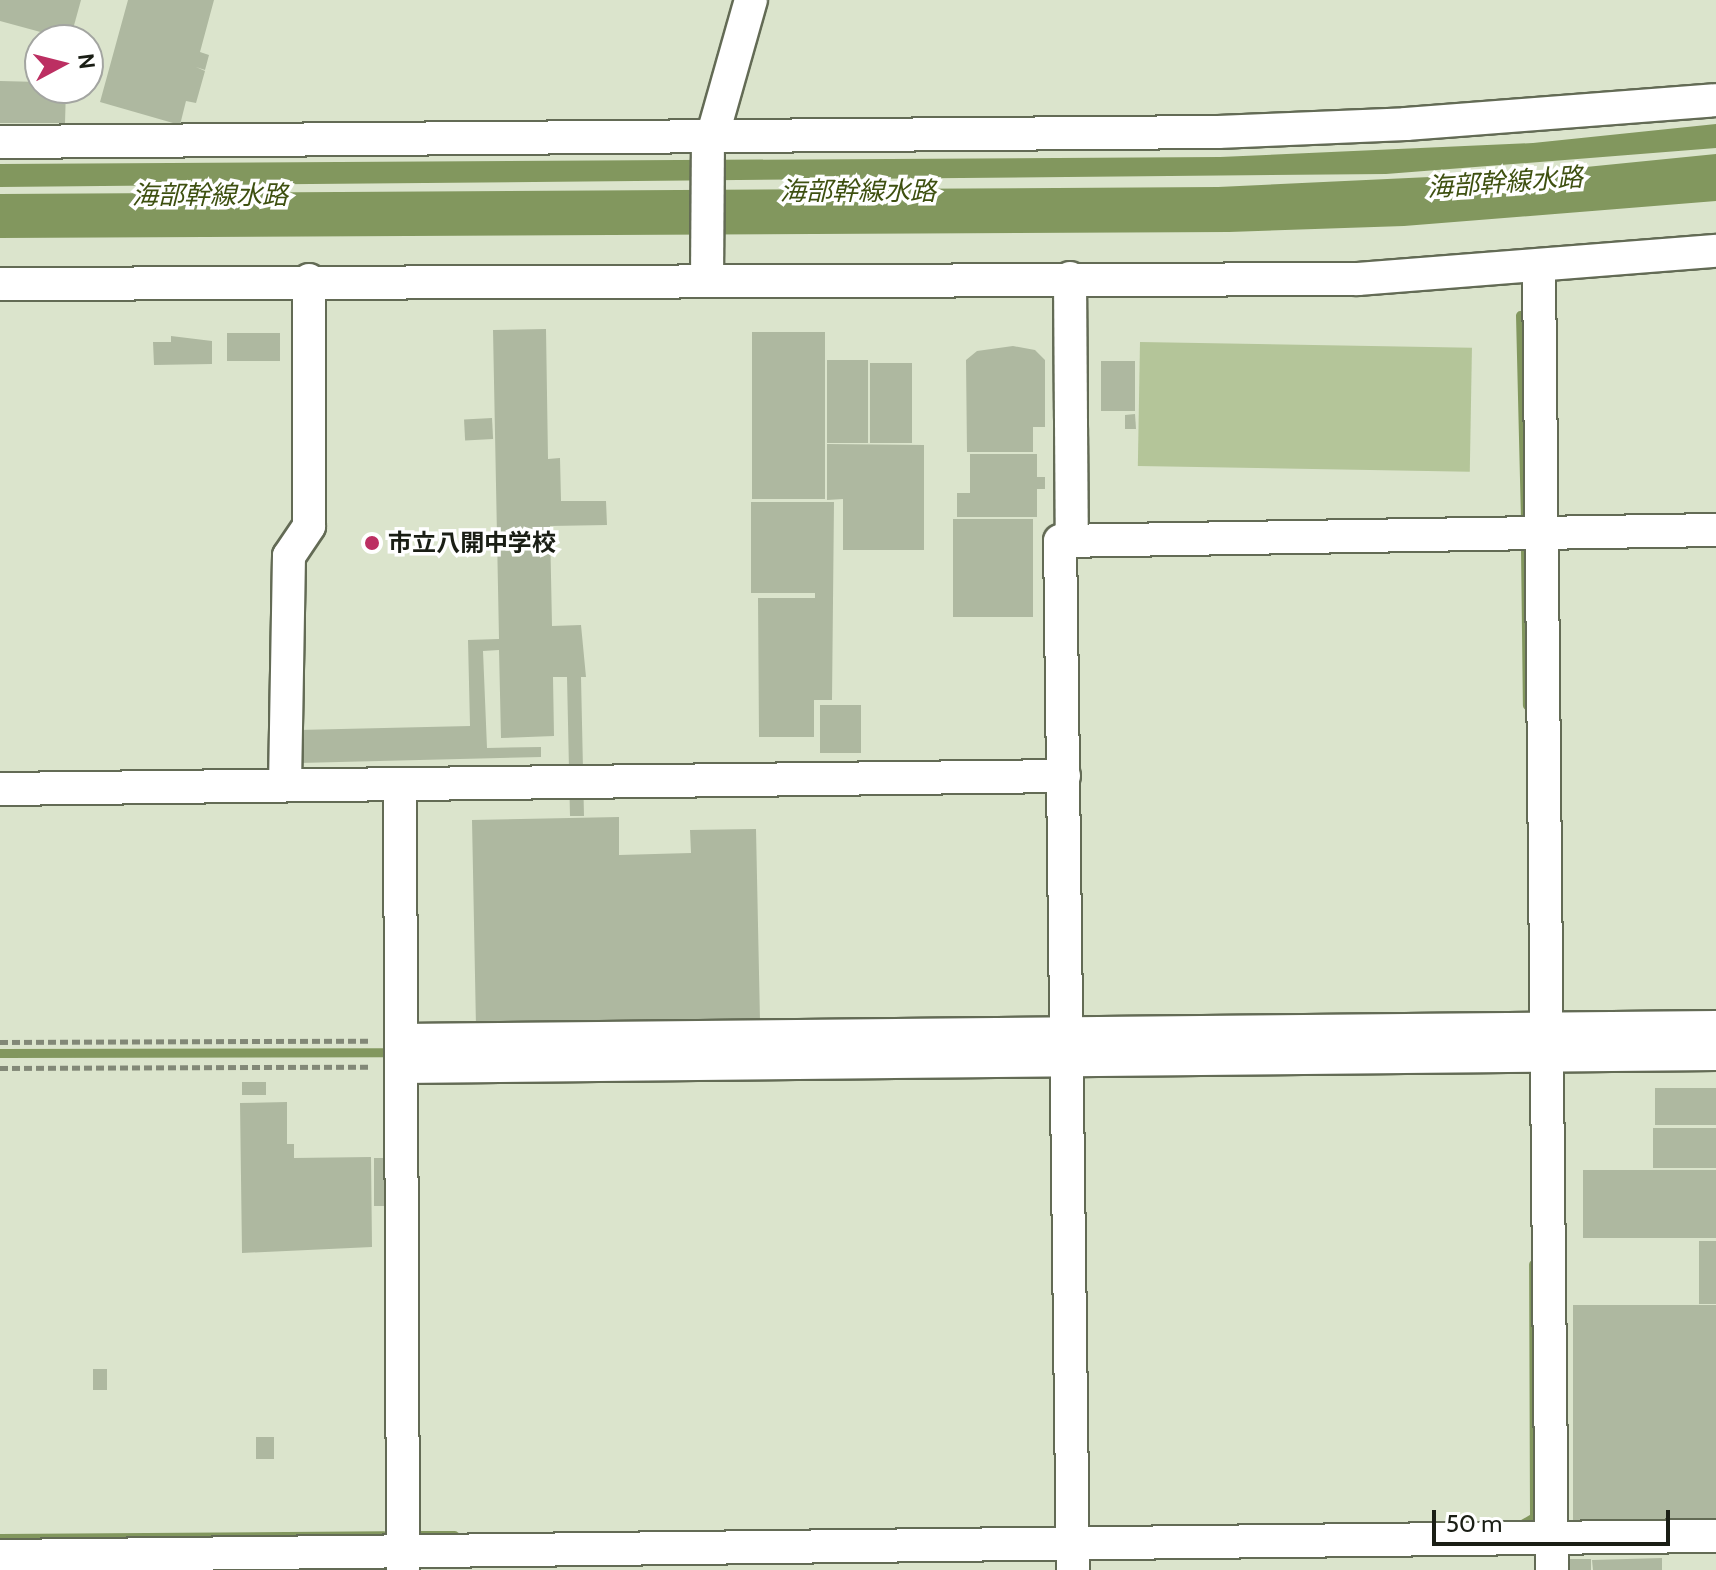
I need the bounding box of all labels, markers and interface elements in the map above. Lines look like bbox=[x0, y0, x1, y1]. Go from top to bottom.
north arrow bbox=[24, 24, 104, 104]
text: N bbox=[72, 52, 101, 71]
water label: 海部幹線水路 bbox=[1426, 162, 1584, 204]
water label: 海部幹線水路 bbox=[780, 176, 936, 208]
water label: 海部幹線水路 bbox=[132, 180, 288, 212]
place label: 市立八開中学校 bbox=[388, 529, 556, 557]
marker: 市立八開中学校 bbox=[363, 534, 381, 552]
scale bar bbox=[1436, 1494, 1674, 1544]
text: 50 m bbox=[1446, 1509, 1502, 1538]

